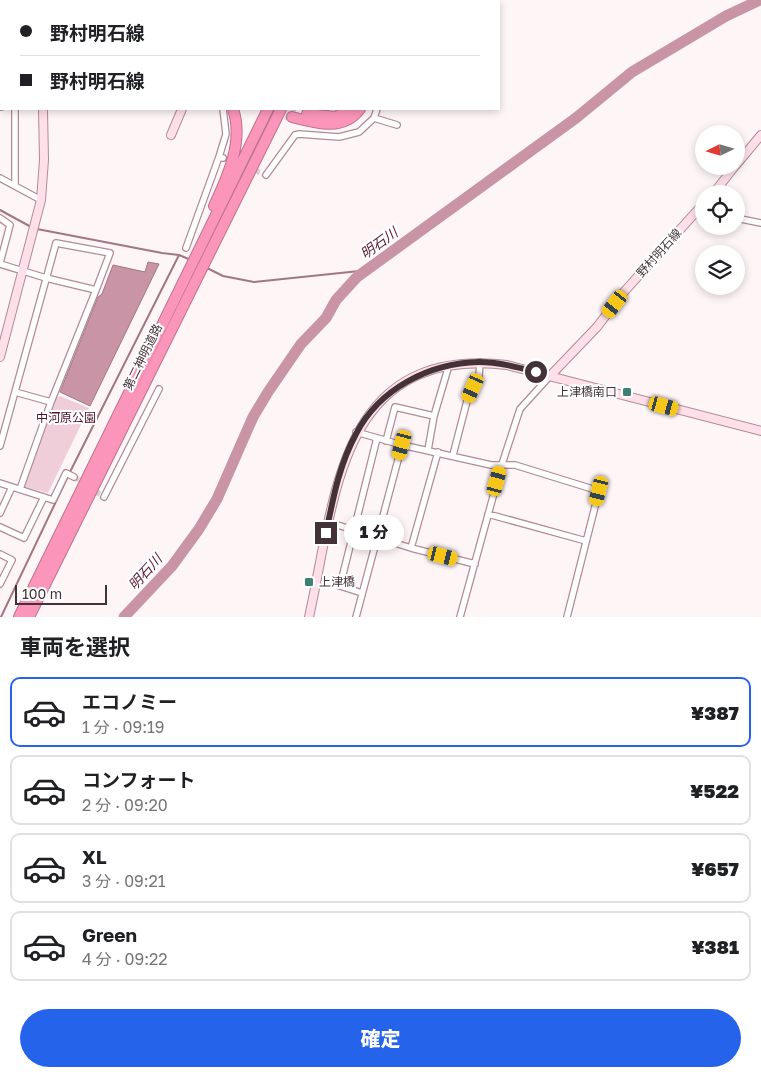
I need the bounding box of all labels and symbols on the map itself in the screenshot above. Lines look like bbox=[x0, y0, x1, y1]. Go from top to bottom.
north arrow bbox=[695, 125, 745, 175]
water label: 明石川 bbox=[357, 222, 402, 262]
street label: 野村明石線 bbox=[633, 225, 684, 280]
car bbox=[599, 288, 630, 320]
street label: 第二神明道路 bbox=[120, 321, 165, 392]
route start bbox=[525, 361, 547, 383]
car bbox=[460, 371, 485, 405]
place label: 上津橋南口 bbox=[557, 384, 617, 399]
marker: 上津橋南口 bbox=[621, 386, 633, 398]
car bbox=[647, 395, 680, 417]
park label: 中河原公園 bbox=[36, 410, 96, 425]
car bbox=[390, 429, 413, 461]
car bbox=[485, 465, 508, 497]
car bbox=[588, 475, 609, 507]
callout: 1 分 bbox=[344, 516, 404, 550]
route end bbox=[315, 522, 337, 544]
car bbox=[426, 545, 459, 567]
water label: 明石川 bbox=[124, 549, 166, 593]
place label: 上津橋 bbox=[319, 574, 355, 589]
marker: 上津橋 bbox=[303, 576, 315, 588]
scale bar bbox=[15, 582, 108, 605]

